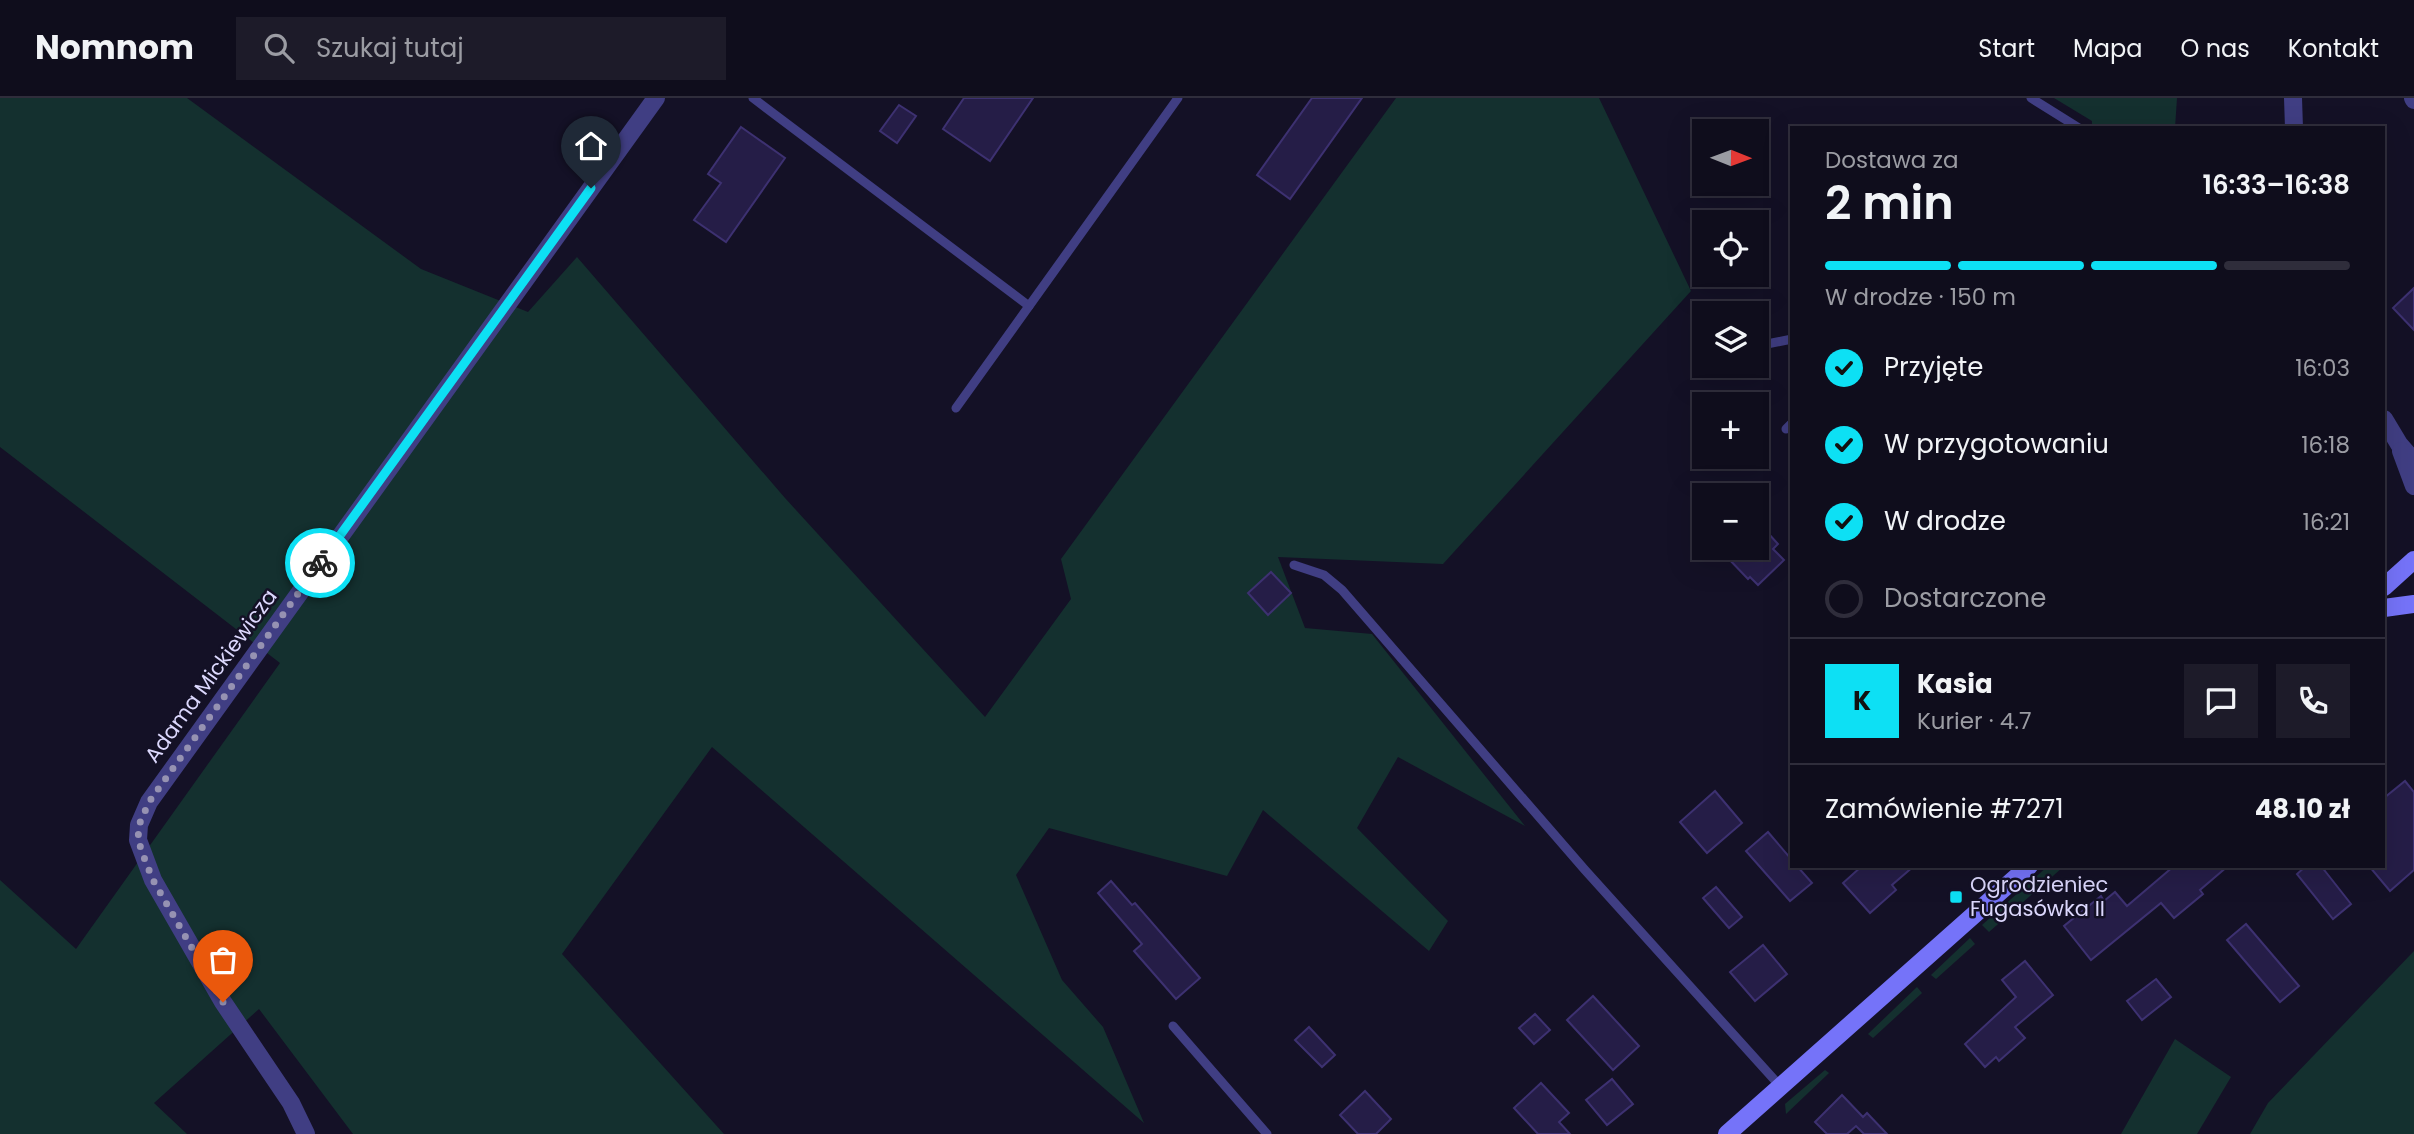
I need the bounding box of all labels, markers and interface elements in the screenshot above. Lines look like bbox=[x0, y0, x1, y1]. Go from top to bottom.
search box bbox=[236, 17, 726, 80]
text: Nomnom bbox=[35, 24, 194, 71]
icon: search bbox=[260, 29, 298, 67]
text: Szukaj tutaj bbox=[316, 30, 464, 66]
text: Start bbox=[1978, 32, 2035, 65]
text: Mapa bbox=[2073, 32, 2142, 65]
text: O nas bbox=[2180, 32, 2250, 65]
text: Kontakt bbox=[2288, 32, 2379, 65]
pin bbox=[561, 116, 621, 188]
north arrow bbox=[1692, 119, 1769, 196]
map controls bbox=[1692, 119, 1769, 560]
icon: home bbox=[572, 127, 610, 165]
text: Dostawa za bbox=[1825, 144, 1958, 176]
text: 16:33–16:38 bbox=[2203, 167, 2350, 203]
text: 2 min bbox=[1825, 171, 1954, 235]
button: locate bbox=[1692, 210, 1769, 287]
text: W drodze · 150 m bbox=[1825, 281, 2016, 313]
button: layers bbox=[1692, 301, 1769, 378]
icon: check bbox=[1825, 349, 1863, 387]
text: Przyjęte bbox=[1884, 349, 1983, 385]
text: 16:03 bbox=[2295, 352, 2350, 384]
button: + bbox=[1692, 392, 1769, 469]
icon: check bbox=[1825, 426, 1863, 464]
text: W przygotowaniu bbox=[1884, 426, 2109, 462]
text: 16:18 bbox=[2301, 429, 2350, 461]
button: − bbox=[1692, 483, 1769, 560]
icon: check bbox=[1825, 503, 1863, 541]
text: W drodze bbox=[1884, 503, 2006, 539]
text: 16:21 bbox=[2303, 506, 2350, 538]
courier bbox=[285, 528, 355, 598]
icon: bike bbox=[301, 544, 339, 582]
text: Dostarczone bbox=[1884, 580, 2046, 616]
street label: Adama Mickiewicza bbox=[138, 583, 283, 768]
button: chat bbox=[2184, 664, 2258, 738]
button: phone bbox=[2276, 664, 2350, 738]
text: Kasia bbox=[1917, 666, 1993, 702]
text: K bbox=[1853, 683, 1871, 719]
text: Kurier · 4.7 bbox=[1917, 705, 2032, 737]
text: Zamówienie #7271 bbox=[1825, 791, 2064, 827]
text: 48.10 zł bbox=[2255, 791, 2350, 827]
place label: Ogrodzieniec Fugasówka II bbox=[1970, 870, 2108, 923]
marker: Ogrodzieniec Fugasówka II bbox=[1948, 889, 1964, 905]
pin bbox=[193, 930, 253, 1002]
icon: bag bbox=[204, 941, 242, 979]

